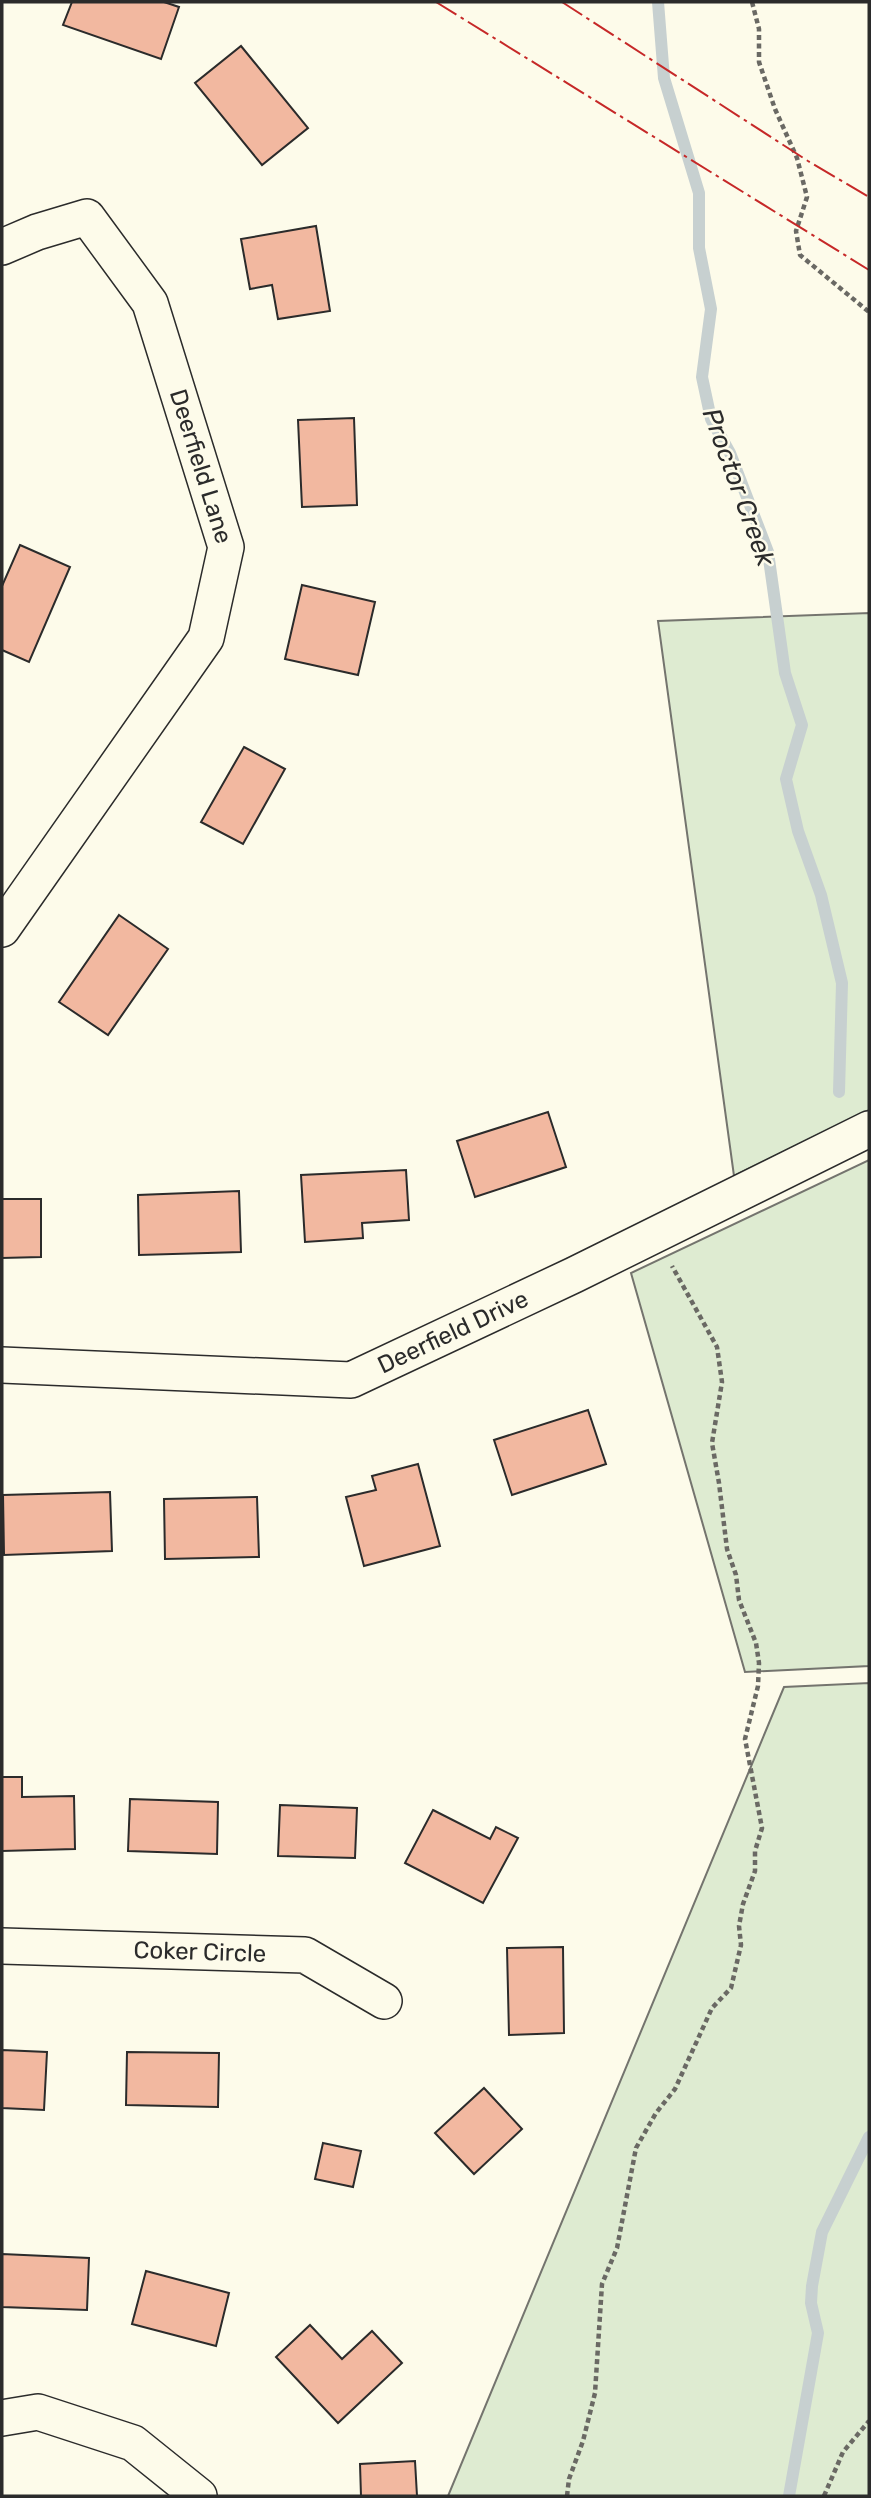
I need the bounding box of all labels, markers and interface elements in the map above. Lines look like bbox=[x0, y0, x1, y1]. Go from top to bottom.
street label: Deerfield Lane bbox=[164, 386, 238, 547]
water label: Proctor Creek bbox=[696, 404, 782, 571]
street label: Deerfield Drive bbox=[373, 1285, 533, 1379]
street label: Coker Circle bbox=[133, 1936, 267, 1968]

